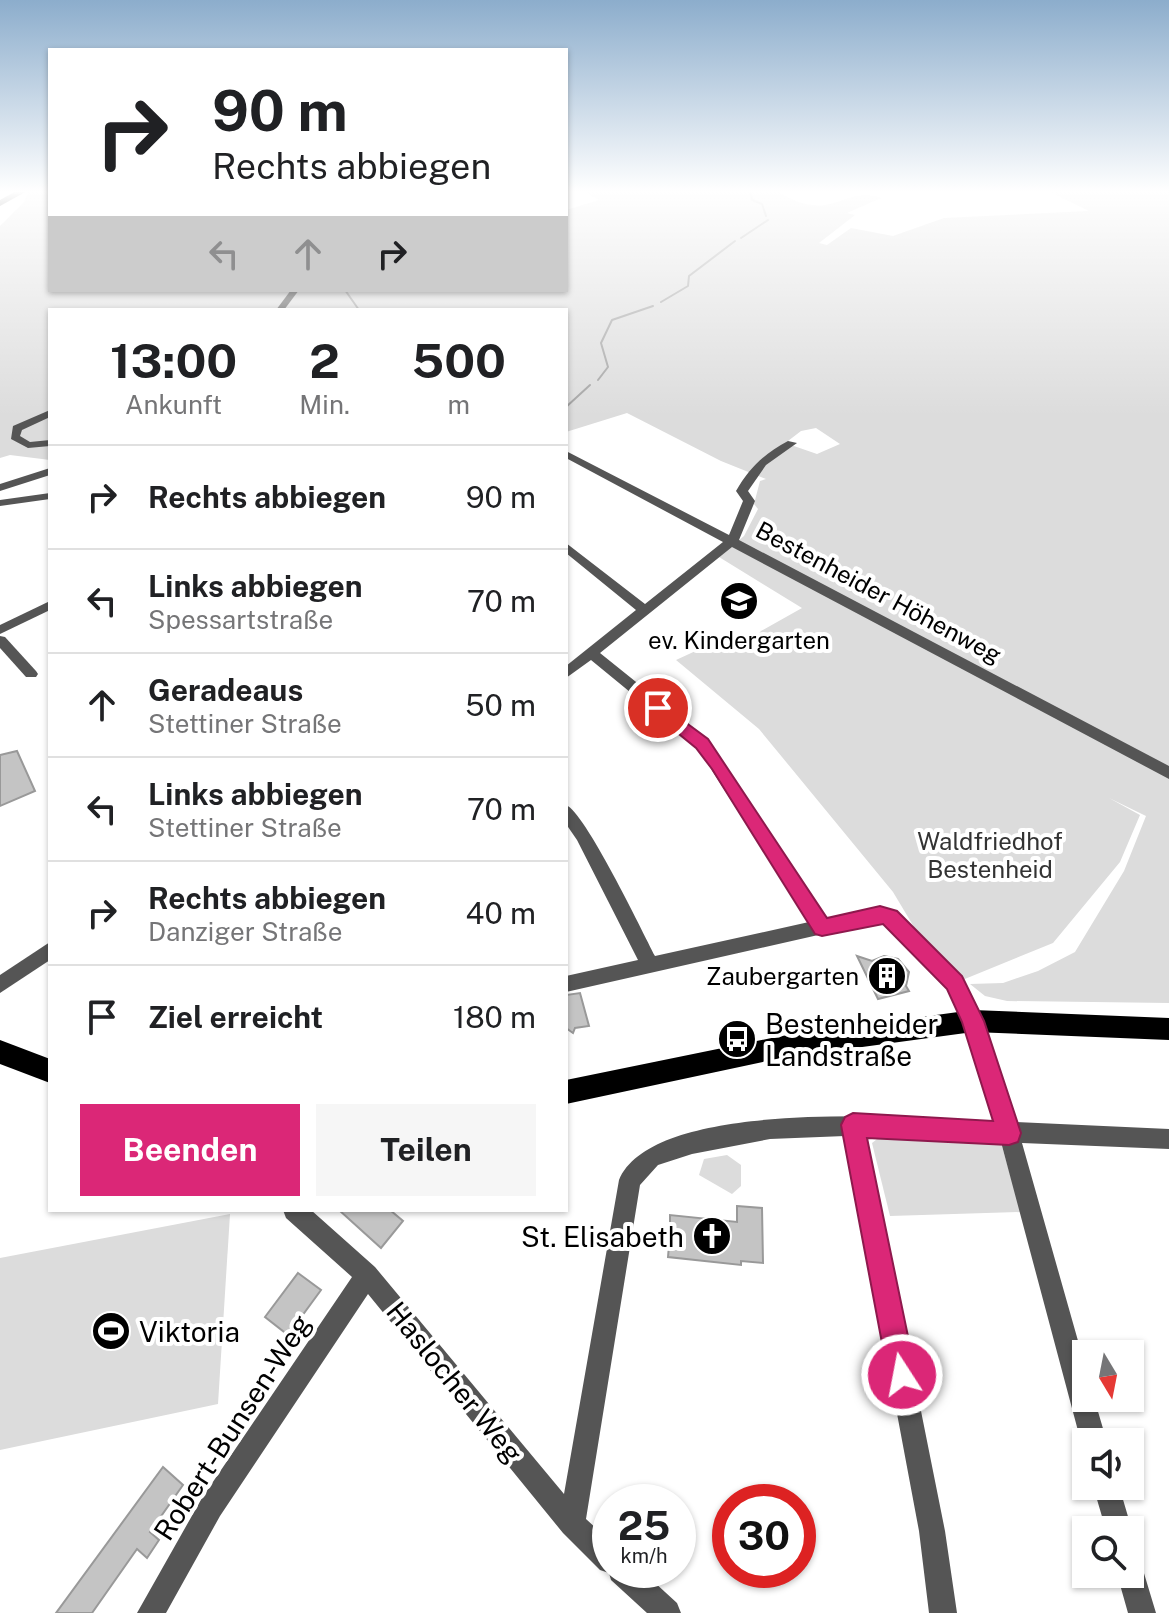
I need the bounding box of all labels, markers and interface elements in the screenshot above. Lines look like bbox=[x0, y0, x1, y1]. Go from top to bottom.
text: 90 m bbox=[212, 78, 348, 144]
icon: right bbox=[80, 80, 184, 184]
text: Rechts abbiegen bbox=[212, 145, 491, 187]
icon: left bbox=[202, 232, 246, 276]
icon: ahead bbox=[286, 232, 330, 276]
icon: right bbox=[370, 232, 414, 276]
text: 13:00 bbox=[110, 332, 237, 389]
text: 2 bbox=[309, 332, 340, 389]
text: 500 bbox=[412, 332, 506, 389]
text: Ankunft bbox=[125, 389, 222, 420]
text: Min. bbox=[299, 389, 350, 420]
text: m bbox=[448, 389, 470, 420]
icon: right bbox=[80, 475, 124, 519]
text: Rechts abbiegen bbox=[148, 479, 386, 515]
text: 90 m bbox=[466, 479, 536, 515]
street label: Bestenheider Höhenweg bbox=[751, 515, 1007, 669]
text: Links abbiegen bbox=[148, 568, 363, 604]
icon: left bbox=[80, 579, 124, 623]
school or university icon: ev. Kindergarten bbox=[718, 580, 760, 622]
text: 70 m bbox=[467, 583, 536, 619]
text: Spessartstraße bbox=[148, 604, 333, 635]
place label: ev. Kindergarten bbox=[648, 626, 830, 654]
text: Geradeaus bbox=[148, 672, 303, 708]
pin bbox=[624, 674, 692, 742]
icon: ahead bbox=[80, 683, 124, 727]
icon: arrive bbox=[636, 686, 680, 730]
text: 50 m bbox=[465, 687, 536, 723]
text: Stettiner Straße bbox=[148, 708, 342, 739]
text: Links abbiegen bbox=[148, 776, 363, 812]
icon: left bbox=[80, 787, 124, 831]
text: 70 m bbox=[467, 791, 536, 827]
text: Stettiner Straße bbox=[148, 812, 342, 843]
park label: Waldfriedhof Bestenheid bbox=[917, 827, 1063, 883]
text: Rechts abbiegen bbox=[148, 880, 386, 916]
icon: right bbox=[80, 891, 124, 935]
text: 40 m bbox=[466, 895, 536, 931]
text: Danziger Straße bbox=[148, 916, 342, 947]
building icon: Zaubergarten bbox=[866, 955, 908, 997]
place label: Zaubergarten bbox=[706, 962, 859, 990]
icon: arrive bbox=[80, 995, 124, 1039]
text: Ziel erreicht bbox=[148, 999, 323, 1035]
text: 180 m bbox=[453, 999, 536, 1035]
place label: Bestenheider Landstraße bbox=[765, 1007, 938, 1072]
bus stop icon: Bestenheider Landstraße bbox=[716, 1018, 758, 1060]
button: Beenden bbox=[80, 1104, 300, 1196]
button: Teilen bbox=[316, 1104, 536, 1196]
church icon: St. Elisabeth bbox=[691, 1215, 733, 1257]
place label: St. Elisabeth bbox=[521, 1220, 684, 1253]
street label: Haslocher Weg bbox=[380, 1295, 530, 1469]
street label: Robert-Bunsen-Weg bbox=[147, 1308, 317, 1546]
sports icon: Viktoria bbox=[90, 1310, 132, 1352]
place label: Viktoria bbox=[139, 1315, 240, 1348]
position arrow bbox=[860, 1333, 944, 1417]
north arrow bbox=[1072, 1340, 1144, 1412]
map controls bbox=[1072, 1340, 1144, 1588]
button: sound bbox=[1072, 1428, 1144, 1500]
speed limit sign: 30 bbox=[712, 1484, 816, 1588]
text: 25 bbox=[618, 1502, 670, 1549]
button: search bbox=[1072, 1516, 1144, 1588]
text: km/h bbox=[620, 1544, 668, 1568]

